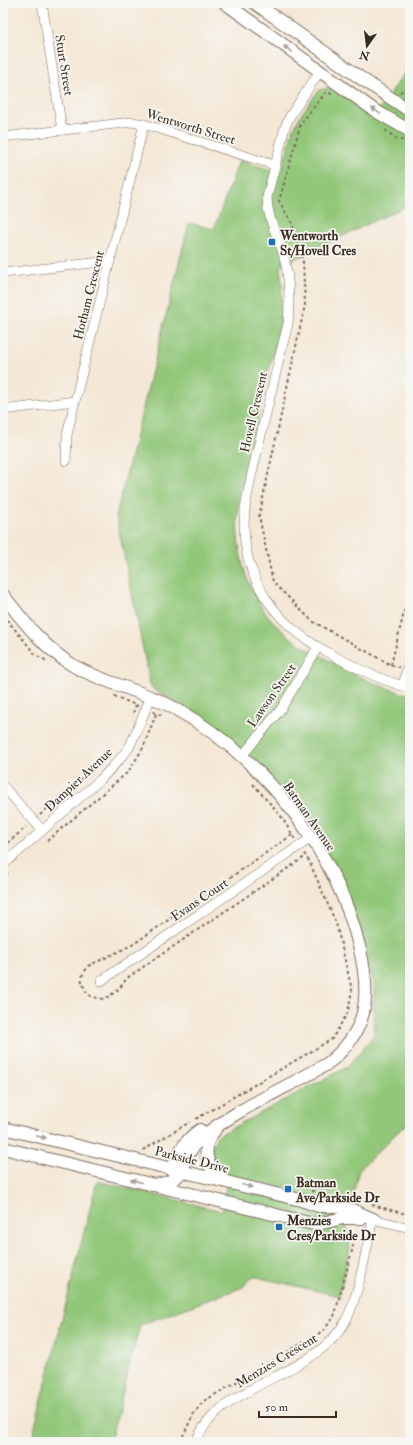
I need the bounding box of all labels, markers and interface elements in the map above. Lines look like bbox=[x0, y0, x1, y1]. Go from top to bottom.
north arrow bbox=[347, 26, 387, 66]
street label: Sturt Street bbox=[51, 34, 77, 97]
one-way arrow bbox=[283, 44, 294, 53]
text: N bbox=[357, 47, 372, 63]
street label: Wentworth Street bbox=[143, 105, 237, 148]
one-way arrow bbox=[371, 107, 382, 115]
place label: Wentworth St/Hovell Cres bbox=[279, 228, 356, 259]
marker: Wentworth St/Hovell Cres bbox=[267, 237, 277, 247]
street label: Hotham Crescent bbox=[70, 249, 108, 342]
street label: Hovell Crescent bbox=[237, 370, 271, 454]
street label: Lawson Street bbox=[244, 661, 300, 731]
street label: Dampier Avenue bbox=[42, 744, 117, 816]
street label: Batman Avenue bbox=[280, 779, 339, 855]
street label: Evans Court bbox=[168, 875, 231, 925]
one-way arrow bbox=[35, 1134, 47, 1140]
street label: Parkside Drive bbox=[153, 1143, 231, 1177]
place label: Batman Ave/Parkside Dr bbox=[295, 1175, 381, 1206]
one-way arrow bbox=[129, 1178, 141, 1184]
one-way arrow bbox=[241, 1184, 253, 1190]
marker: Batman Ave/Parkside Dr bbox=[283, 1184, 293, 1194]
place label: Menzies Cres/Parkside Dr bbox=[286, 1213, 377, 1244]
marker: Menzies Cres/Parkside Dr bbox=[274, 1222, 284, 1232]
street label: Menzies Crescent bbox=[233, 1330, 320, 1392]
scale bar bbox=[259, 1393, 336, 1419]
text: 50 m bbox=[265, 1400, 289, 1415]

